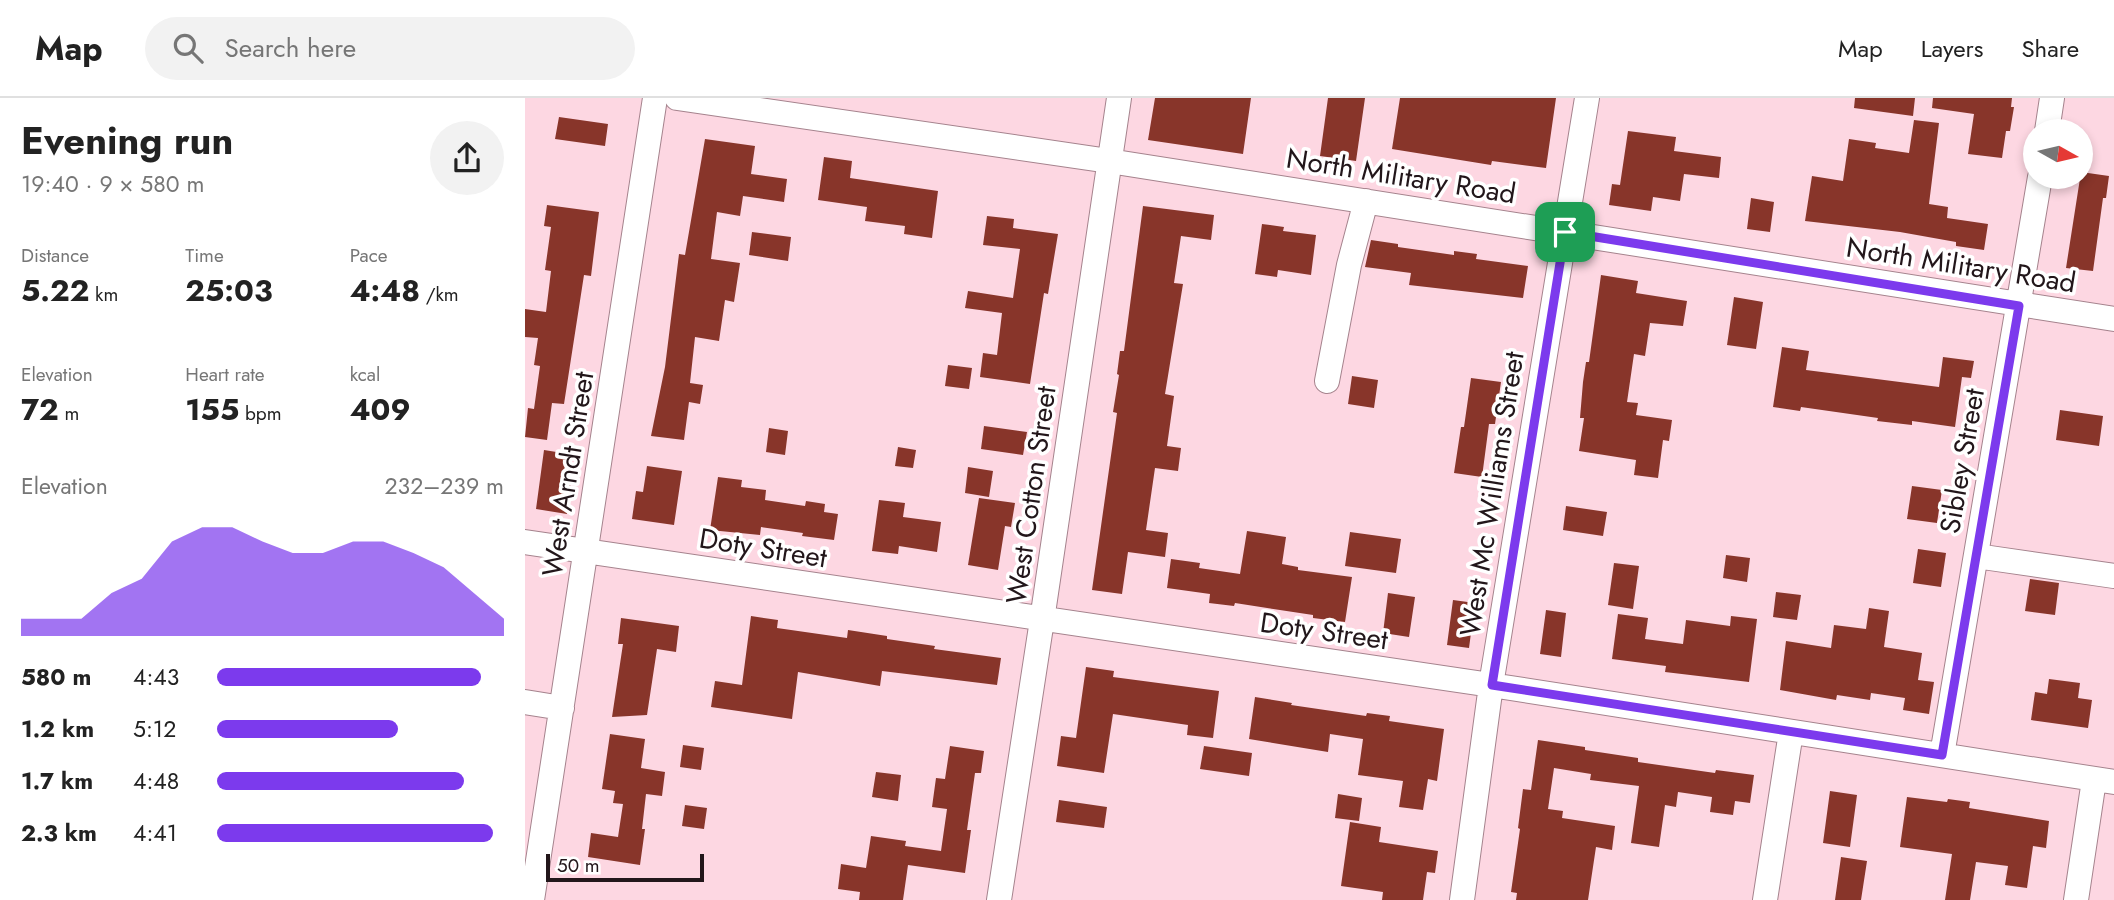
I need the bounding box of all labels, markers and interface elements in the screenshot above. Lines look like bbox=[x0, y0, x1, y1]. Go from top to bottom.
search box bbox=[145, 17, 635, 80]
text: Map bbox=[35, 25, 103, 72]
icon: search bbox=[169, 29, 207, 67]
text: Search here bbox=[225, 29, 356, 67]
text: Map bbox=[1838, 31, 1883, 66]
text: Layers bbox=[1921, 31, 1983, 66]
text: Share bbox=[2021, 31, 2079, 66]
text: Evening run bbox=[21, 113, 233, 168]
north arrow bbox=[2023, 119, 2093, 189]
map controls bbox=[2023, 119, 2093, 189]
button: share bbox=[430, 121, 504, 195]
street label: North Military Road bbox=[1283, 138, 1519, 214]
text: 19:40 · 9 × 580 m bbox=[21, 167, 204, 201]
pin bbox=[1535, 202, 1595, 262]
icon: arrive bbox=[1546, 213, 1584, 251]
street label: North Military Road bbox=[1843, 227, 2079, 303]
text: Distance bbox=[21, 242, 89, 269]
text: Time bbox=[185, 242, 224, 269]
text: Pace bbox=[350, 242, 388, 269]
text: 5.22 bbox=[21, 269, 89, 312]
text: 25:03 bbox=[185, 269, 273, 312]
text: 4:48 bbox=[350, 269, 420, 312]
text: km bbox=[89, 281, 118, 308]
text: /km bbox=[420, 281, 459, 308]
street label: West Mc Williams Street bbox=[1449, 348, 1535, 639]
text: Elevation bbox=[21, 361, 93, 388]
text: Heart rate bbox=[185, 361, 265, 388]
text: kcal bbox=[350, 361, 380, 388]
street label: West Arndt Street bbox=[532, 368, 604, 579]
street label: West Cotton Street bbox=[995, 383, 1067, 606]
street label: Sibley Street bbox=[1929, 385, 1995, 537]
text: 72 bbox=[21, 388, 59, 431]
text: 155 bbox=[185, 388, 239, 431]
text: 409 bbox=[350, 388, 411, 431]
text: m bbox=[59, 400, 79, 427]
text: bpm bbox=[239, 400, 282, 427]
text: Elevation bbox=[21, 469, 108, 503]
text: 232–239 m bbox=[385, 469, 504, 503]
street label: Doty Street bbox=[696, 518, 830, 578]
street label: Doty Street bbox=[1257, 602, 1391, 660]
text: 580 m bbox=[21, 660, 91, 694]
text: 4:43 bbox=[133, 660, 179, 694]
text: 1.2 km bbox=[21, 712, 94, 746]
text: 5:12 bbox=[133, 712, 176, 746]
text: 1.7 km bbox=[21, 764, 93, 798]
text: 4:48 bbox=[133, 764, 179, 798]
text: 2.3 km bbox=[21, 816, 97, 850]
text: 4:41 bbox=[133, 816, 177, 850]
scale bar bbox=[546, 851, 703, 883]
text: 50 m bbox=[557, 852, 600, 879]

